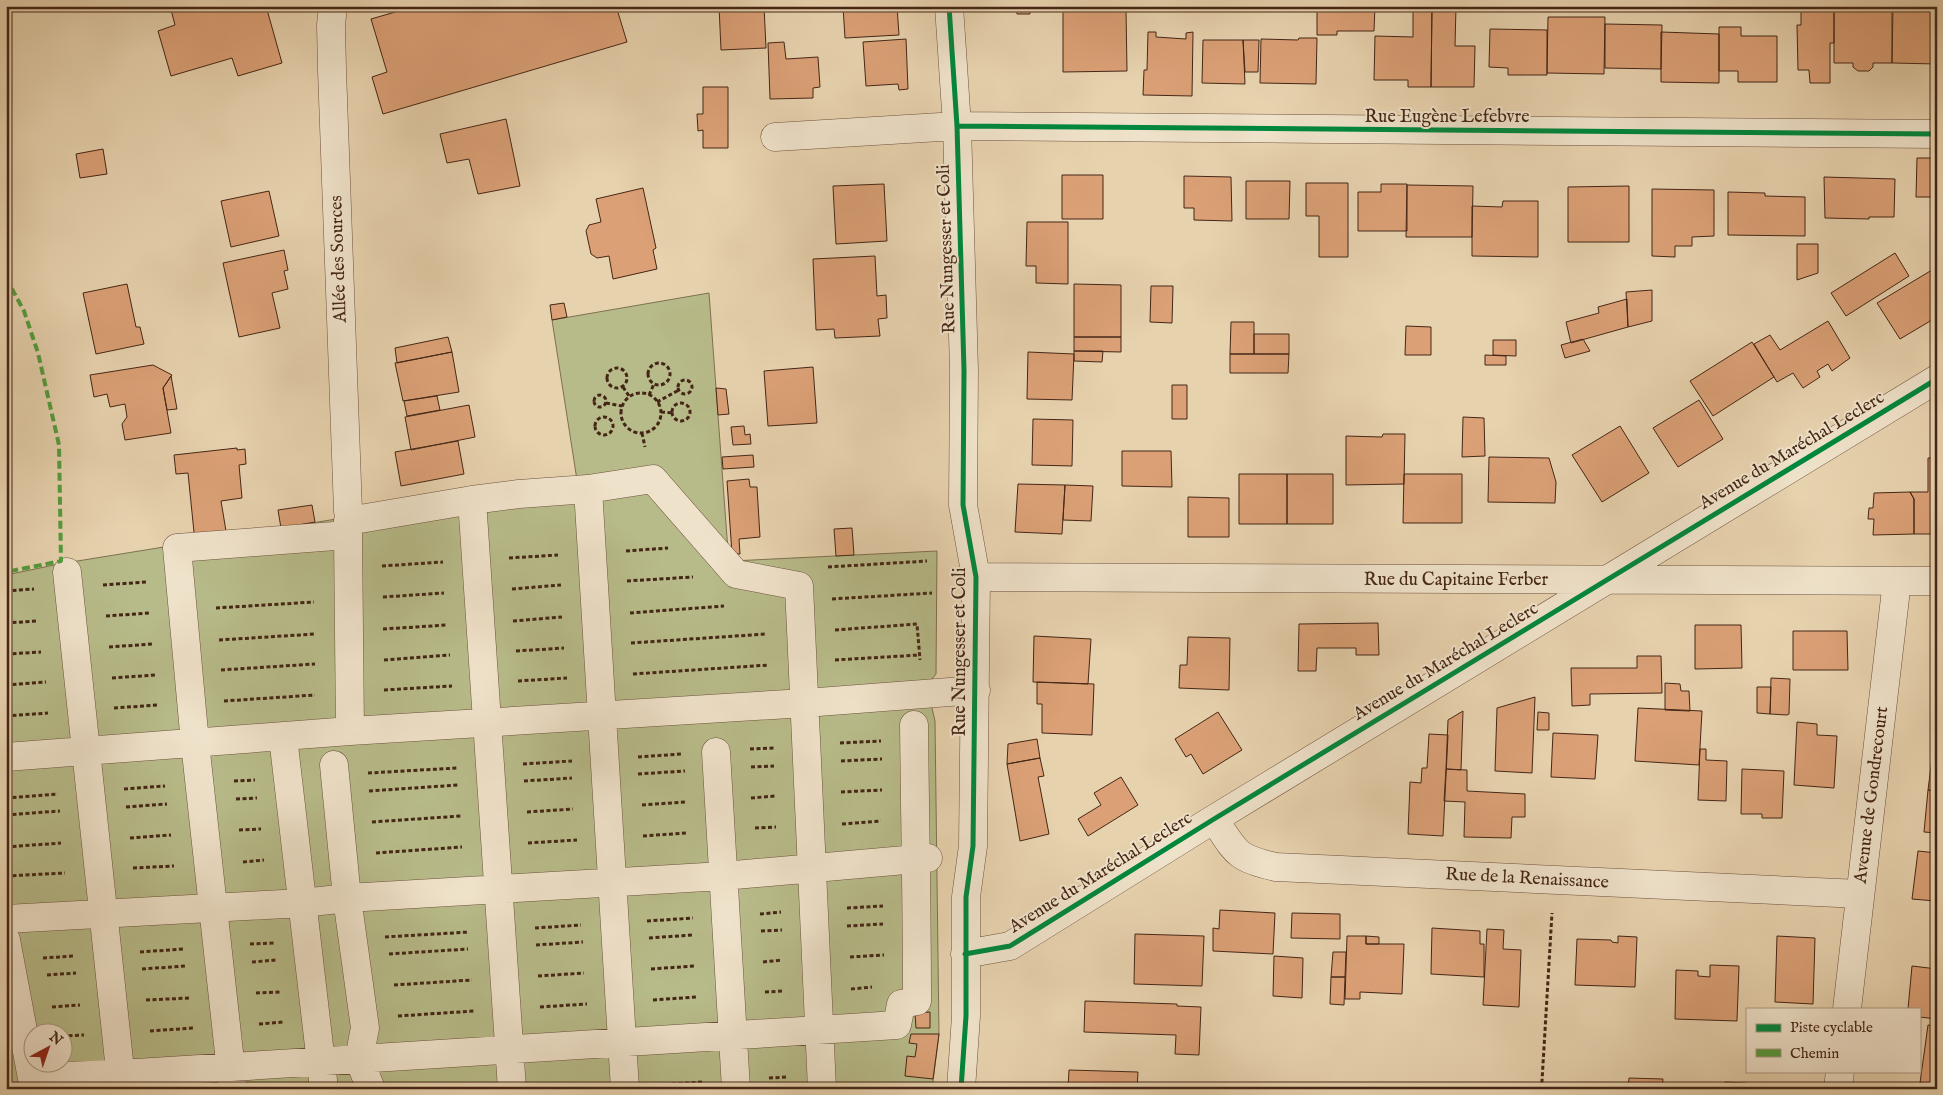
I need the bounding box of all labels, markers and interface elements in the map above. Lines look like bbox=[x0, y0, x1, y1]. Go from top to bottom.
street label: Rue Eugène Lefebvre bbox=[1365, 106, 1529, 129]
street label: Rue Nungesser et Coli bbox=[933, 164, 961, 334]
street label: Allée des Sources bbox=[325, 195, 353, 324]
street label: Avenue du Maréchal Leclerc bbox=[1694, 386, 1889, 516]
street label: Rue Nungesser et Coli bbox=[949, 567, 972, 737]
street label: Rue du Capitaine Ferber bbox=[1364, 569, 1549, 592]
street label: Avenue du Maréchal Leclerc bbox=[1348, 597, 1543, 727]
street label: Avenue de Gondrecourt bbox=[1850, 705, 1894, 886]
street label: Avenue du Maréchal Leclerc bbox=[1004, 807, 1197, 939]
street label: Rue de la Renaissance bbox=[1445, 863, 1609, 895]
legend bbox=[1746, 1008, 1920, 1072]
text: Piste cyclable bbox=[1790, 1018, 1873, 1037]
north arrow bbox=[22, 1022, 72, 1072]
text: N bbox=[45, 1027, 66, 1050]
text: Chemin bbox=[1790, 1044, 1839, 1063]

